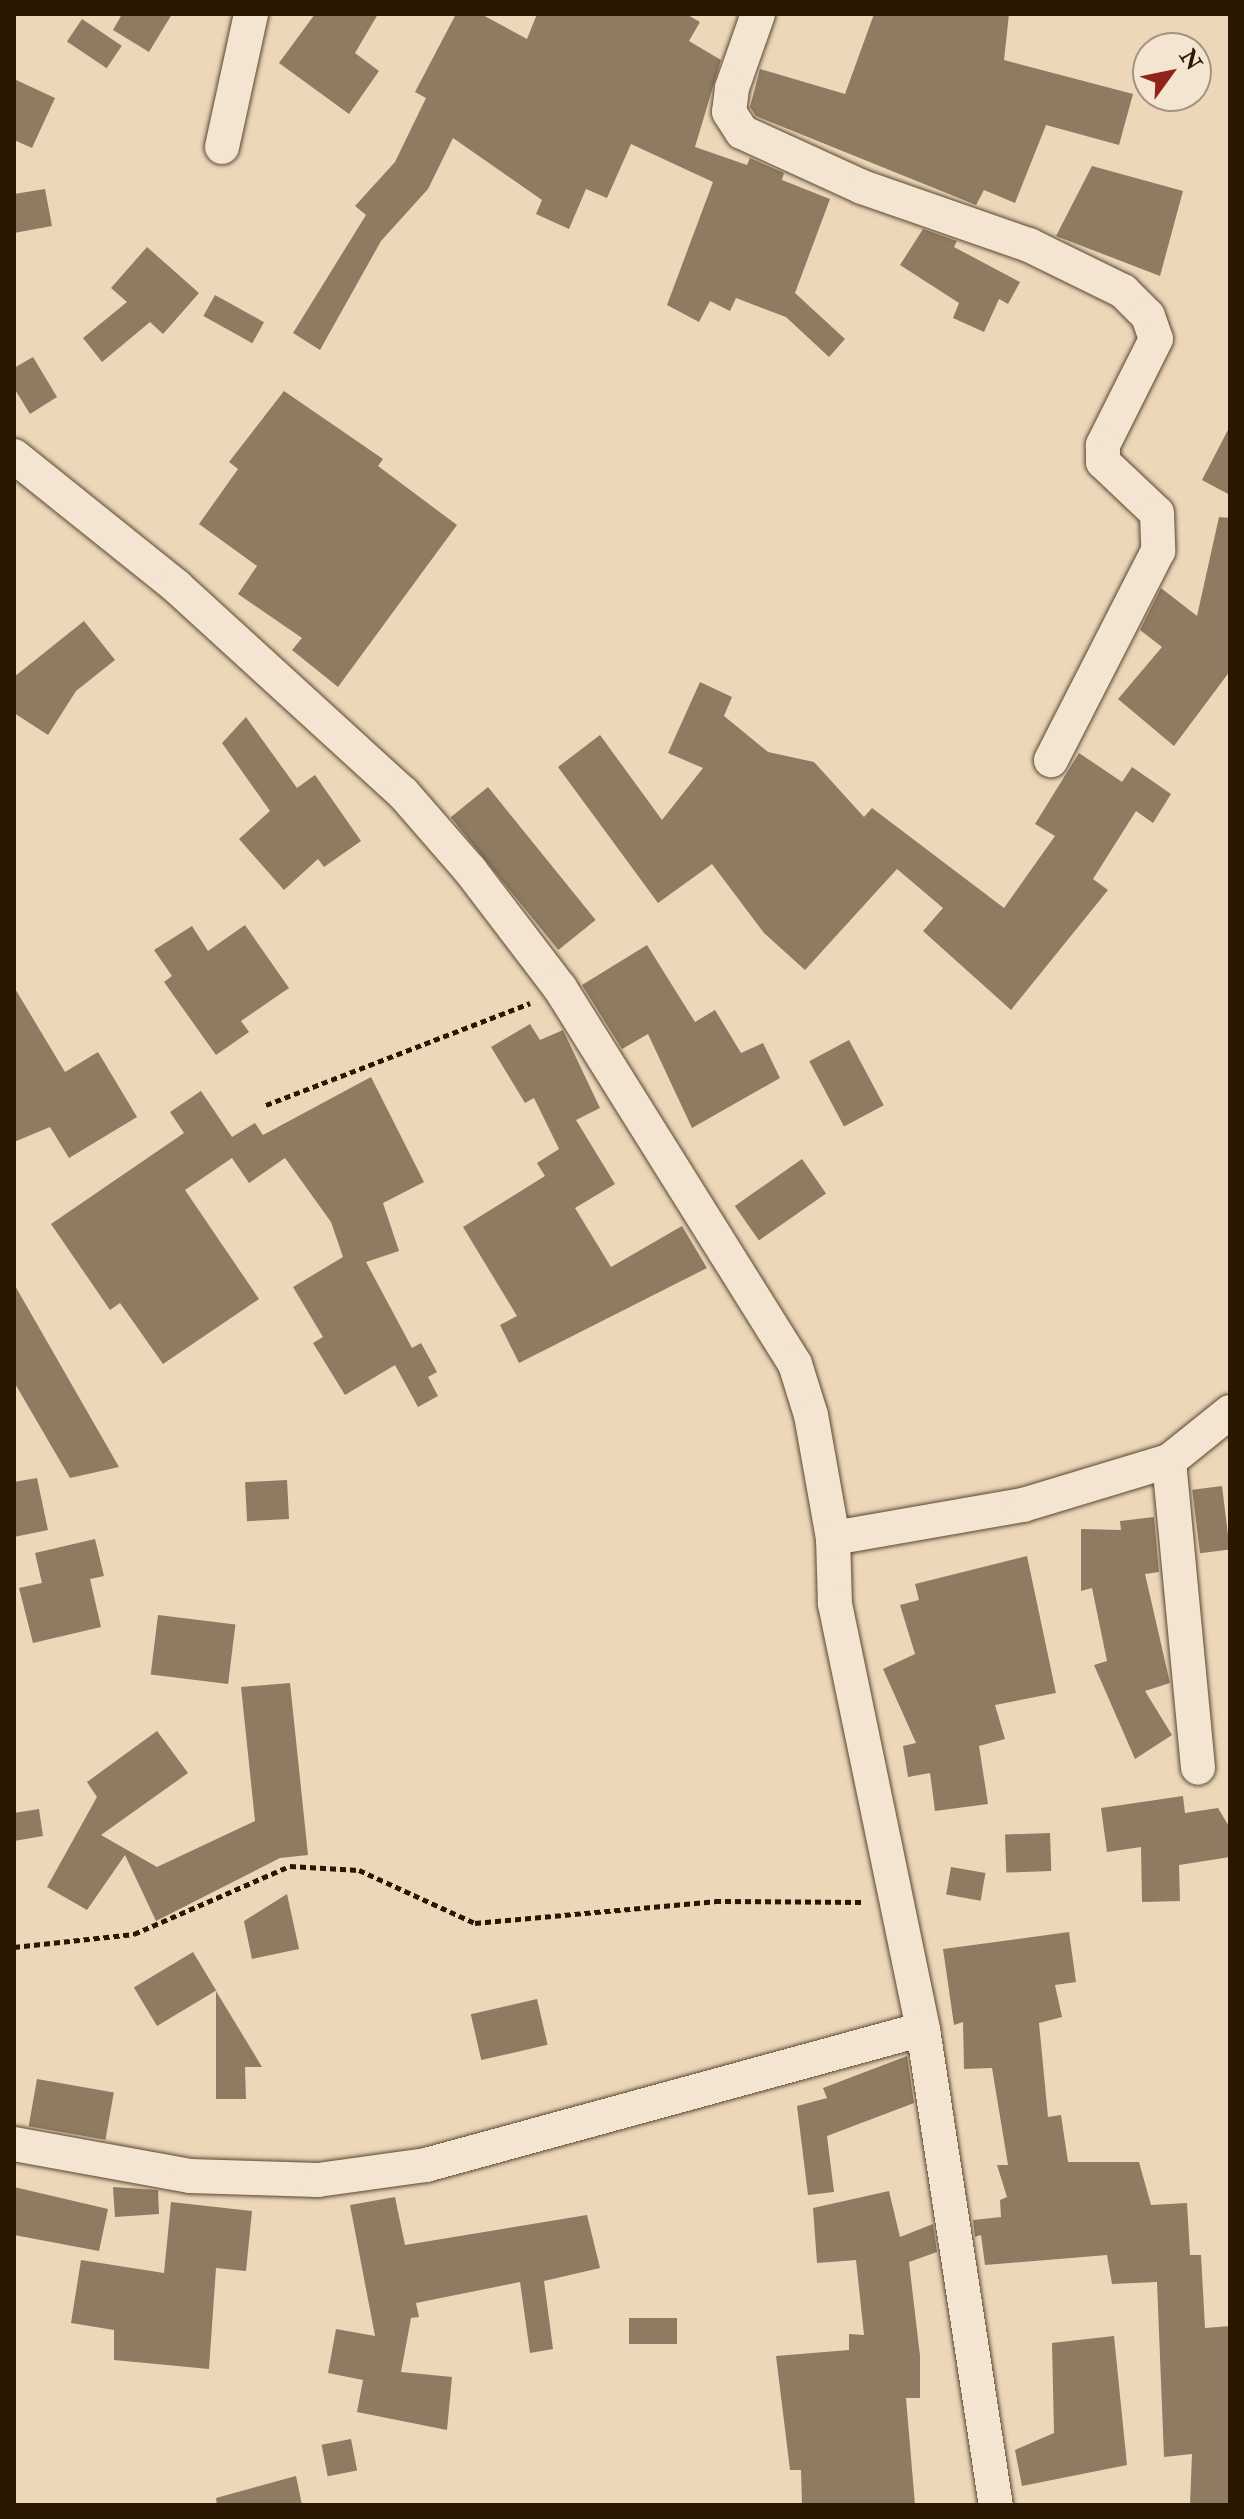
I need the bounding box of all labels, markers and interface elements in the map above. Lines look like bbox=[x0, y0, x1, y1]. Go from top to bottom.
north arrow bbox=[1132, 32, 1212, 112]
text: N bbox=[1173, 44, 1208, 76]

